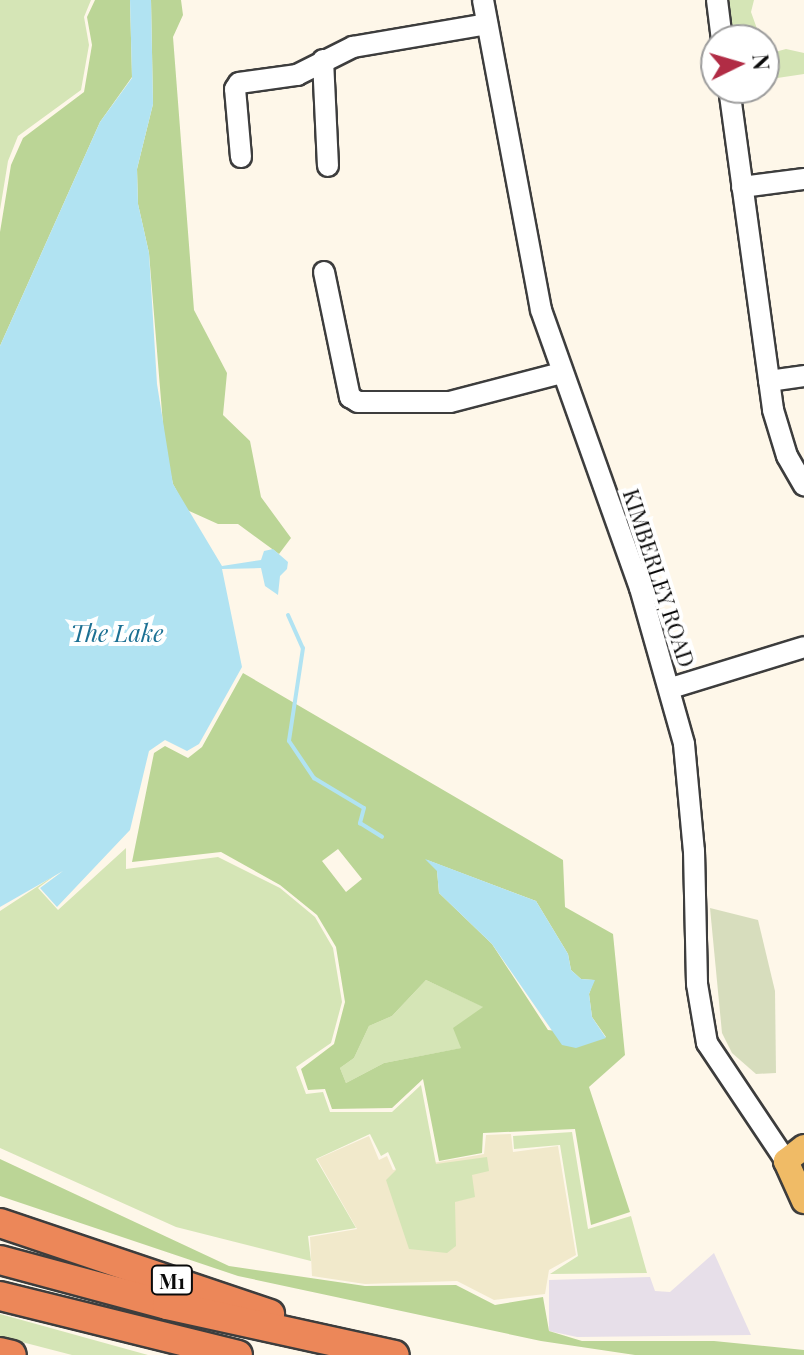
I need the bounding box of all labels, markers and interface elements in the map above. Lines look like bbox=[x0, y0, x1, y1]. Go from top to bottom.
north arrow bbox=[700, 24, 780, 104]
text: N bbox=[746, 53, 778, 71]
street label: KIMBERLEY ROAD bbox=[618, 485, 700, 671]
water label: The Lake bbox=[70, 619, 164, 647]
road number: M1 bbox=[150, 1264, 194, 1296]

